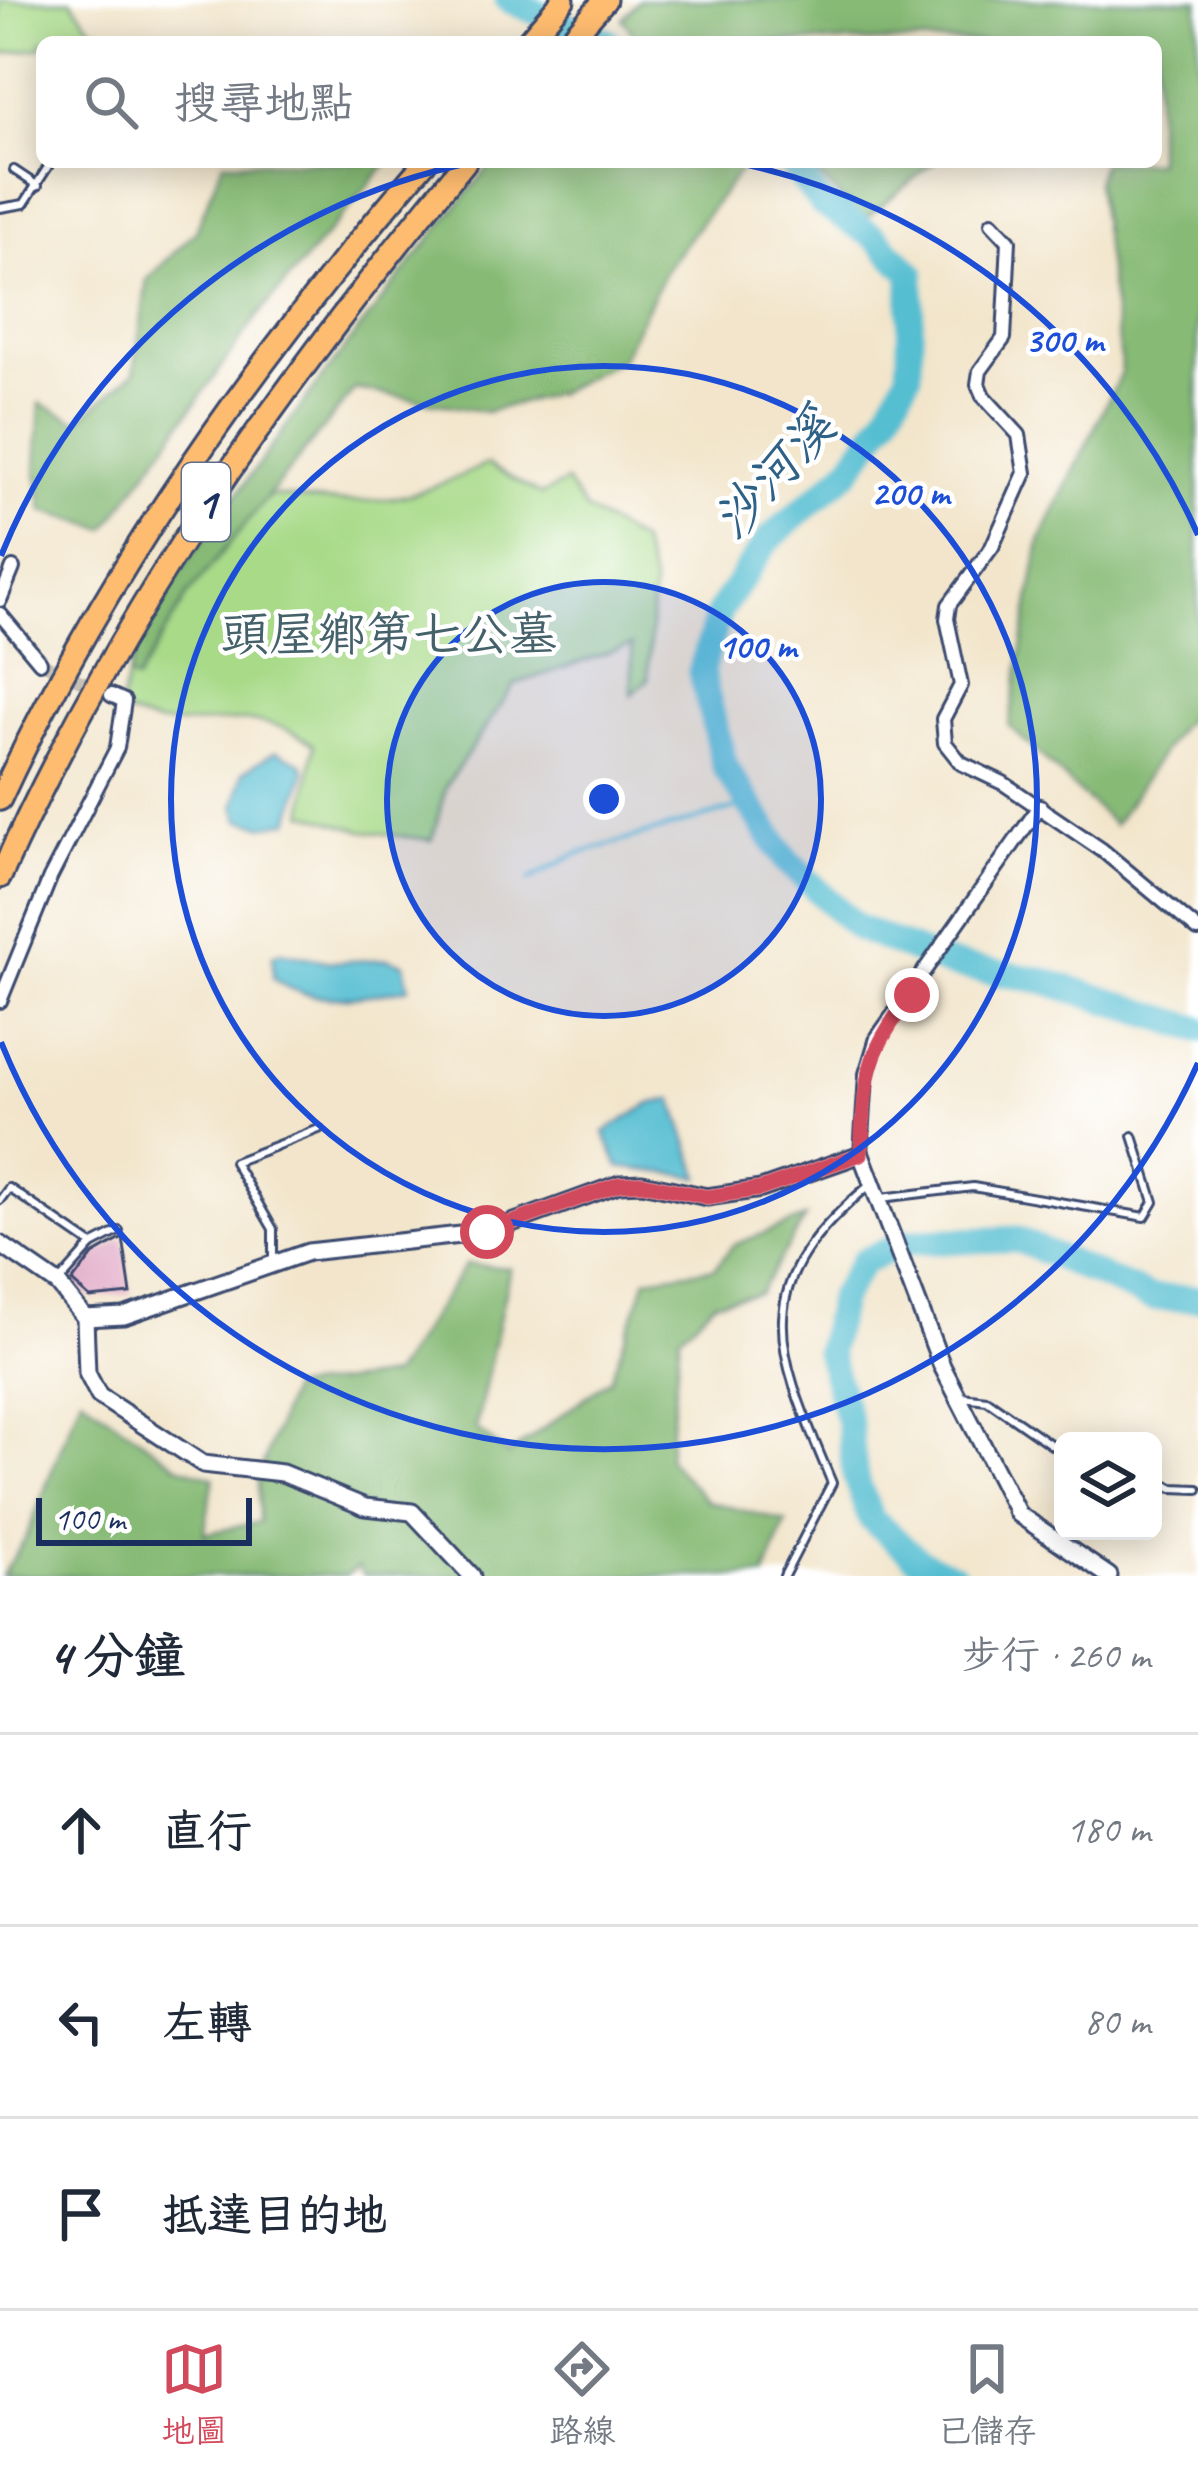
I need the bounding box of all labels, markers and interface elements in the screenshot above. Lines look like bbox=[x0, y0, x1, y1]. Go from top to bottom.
search box bbox=[36, 36, 1162, 168]
icon: search bbox=[78, 69, 144, 135]
text: 搜尋地點 bbox=[174, 75, 354, 132]
text: 300 m bbox=[1025, 317, 1106, 363]
water label: 沙河溪 bbox=[699, 393, 851, 552]
road number: 1 bbox=[182, 463, 230, 541]
text: 200 m bbox=[871, 470, 952, 516]
park label: 頭屋鄉第七公墓 bbox=[221, 604, 557, 664]
text: 100 m bbox=[718, 623, 799, 669]
centre of rings bbox=[583, 778, 625, 820]
route end bbox=[885, 968, 939, 1022]
route start bbox=[460, 1205, 514, 1259]
map controls bbox=[1054, 1432, 1162, 1540]
button: layers bbox=[1054, 1432, 1162, 1540]
scale bar bbox=[36, 1492, 252, 1545]
text: 100 m bbox=[54, 1498, 125, 1540]
text: 4 分鐘 bbox=[48, 1624, 185, 1688]
text: 步行 · 260 m bbox=[962, 1631, 1150, 1680]
icon: ahead bbox=[48, 1797, 114, 1863]
text: 直行 bbox=[162, 1803, 252, 1860]
text: 180 m bbox=[1066, 1805, 1150, 1854]
icon: left bbox=[48, 1989, 114, 2055]
text: 左轉 bbox=[162, 1995, 252, 2052]
text: 80 m bbox=[1084, 1997, 1150, 2046]
icon: arrive bbox=[48, 2181, 114, 2247]
text: 抵達目的地 bbox=[162, 2187, 387, 2244]
tab: 地圖 bbox=[161, 2336, 227, 2452]
tab: 路線 bbox=[549, 2336, 615, 2452]
tab: 已儲存 bbox=[938, 2336, 1037, 2452]

